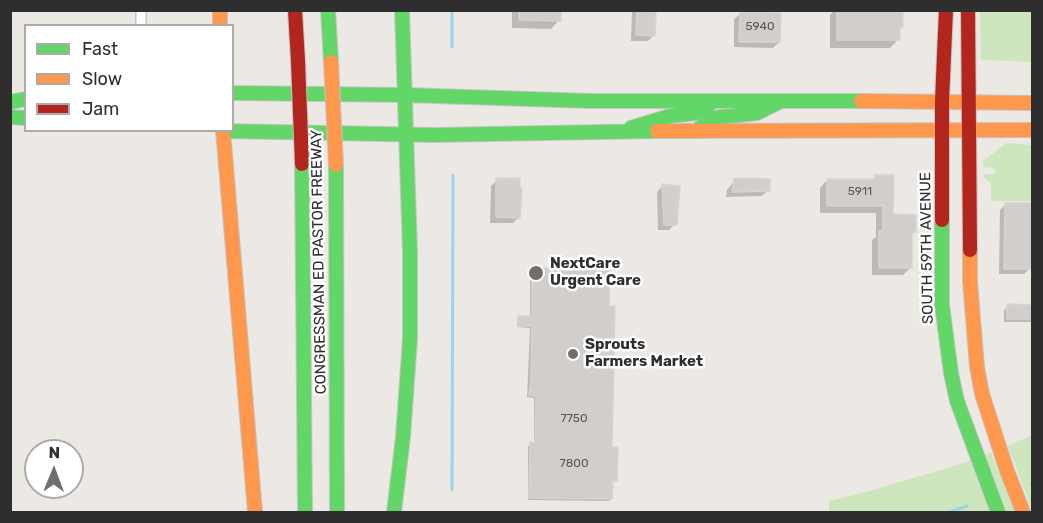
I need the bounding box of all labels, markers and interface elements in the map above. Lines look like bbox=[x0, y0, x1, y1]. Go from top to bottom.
house number: 5940 bbox=[745, 20, 775, 34]
legend bbox=[24, 24, 234, 132]
text: Fast bbox=[82, 38, 118, 60]
text: Slow bbox=[82, 68, 122, 90]
text: Jam bbox=[82, 98, 119, 120]
street label: CONGRESSMAN ED PASTOR FREEWAY bbox=[308, 129, 330, 395]
street label: SOUTH 59TH AVENUE bbox=[917, 172, 937, 324]
house number: 5911 bbox=[848, 185, 872, 199]
place label: NextCare Urgent Care bbox=[550, 255, 641, 290]
marker: NextCare Urgent Care bbox=[527, 264, 545, 282]
place label: Sprouts Farmers Market bbox=[585, 336, 703, 371]
marker: Sprouts Farmers Market bbox=[566, 347, 580, 361]
house number: 7750 bbox=[560, 412, 588, 426]
north arrow bbox=[24, 439, 84, 499]
text: N bbox=[48, 443, 60, 462]
house number: 7800 bbox=[559, 457, 589, 471]

